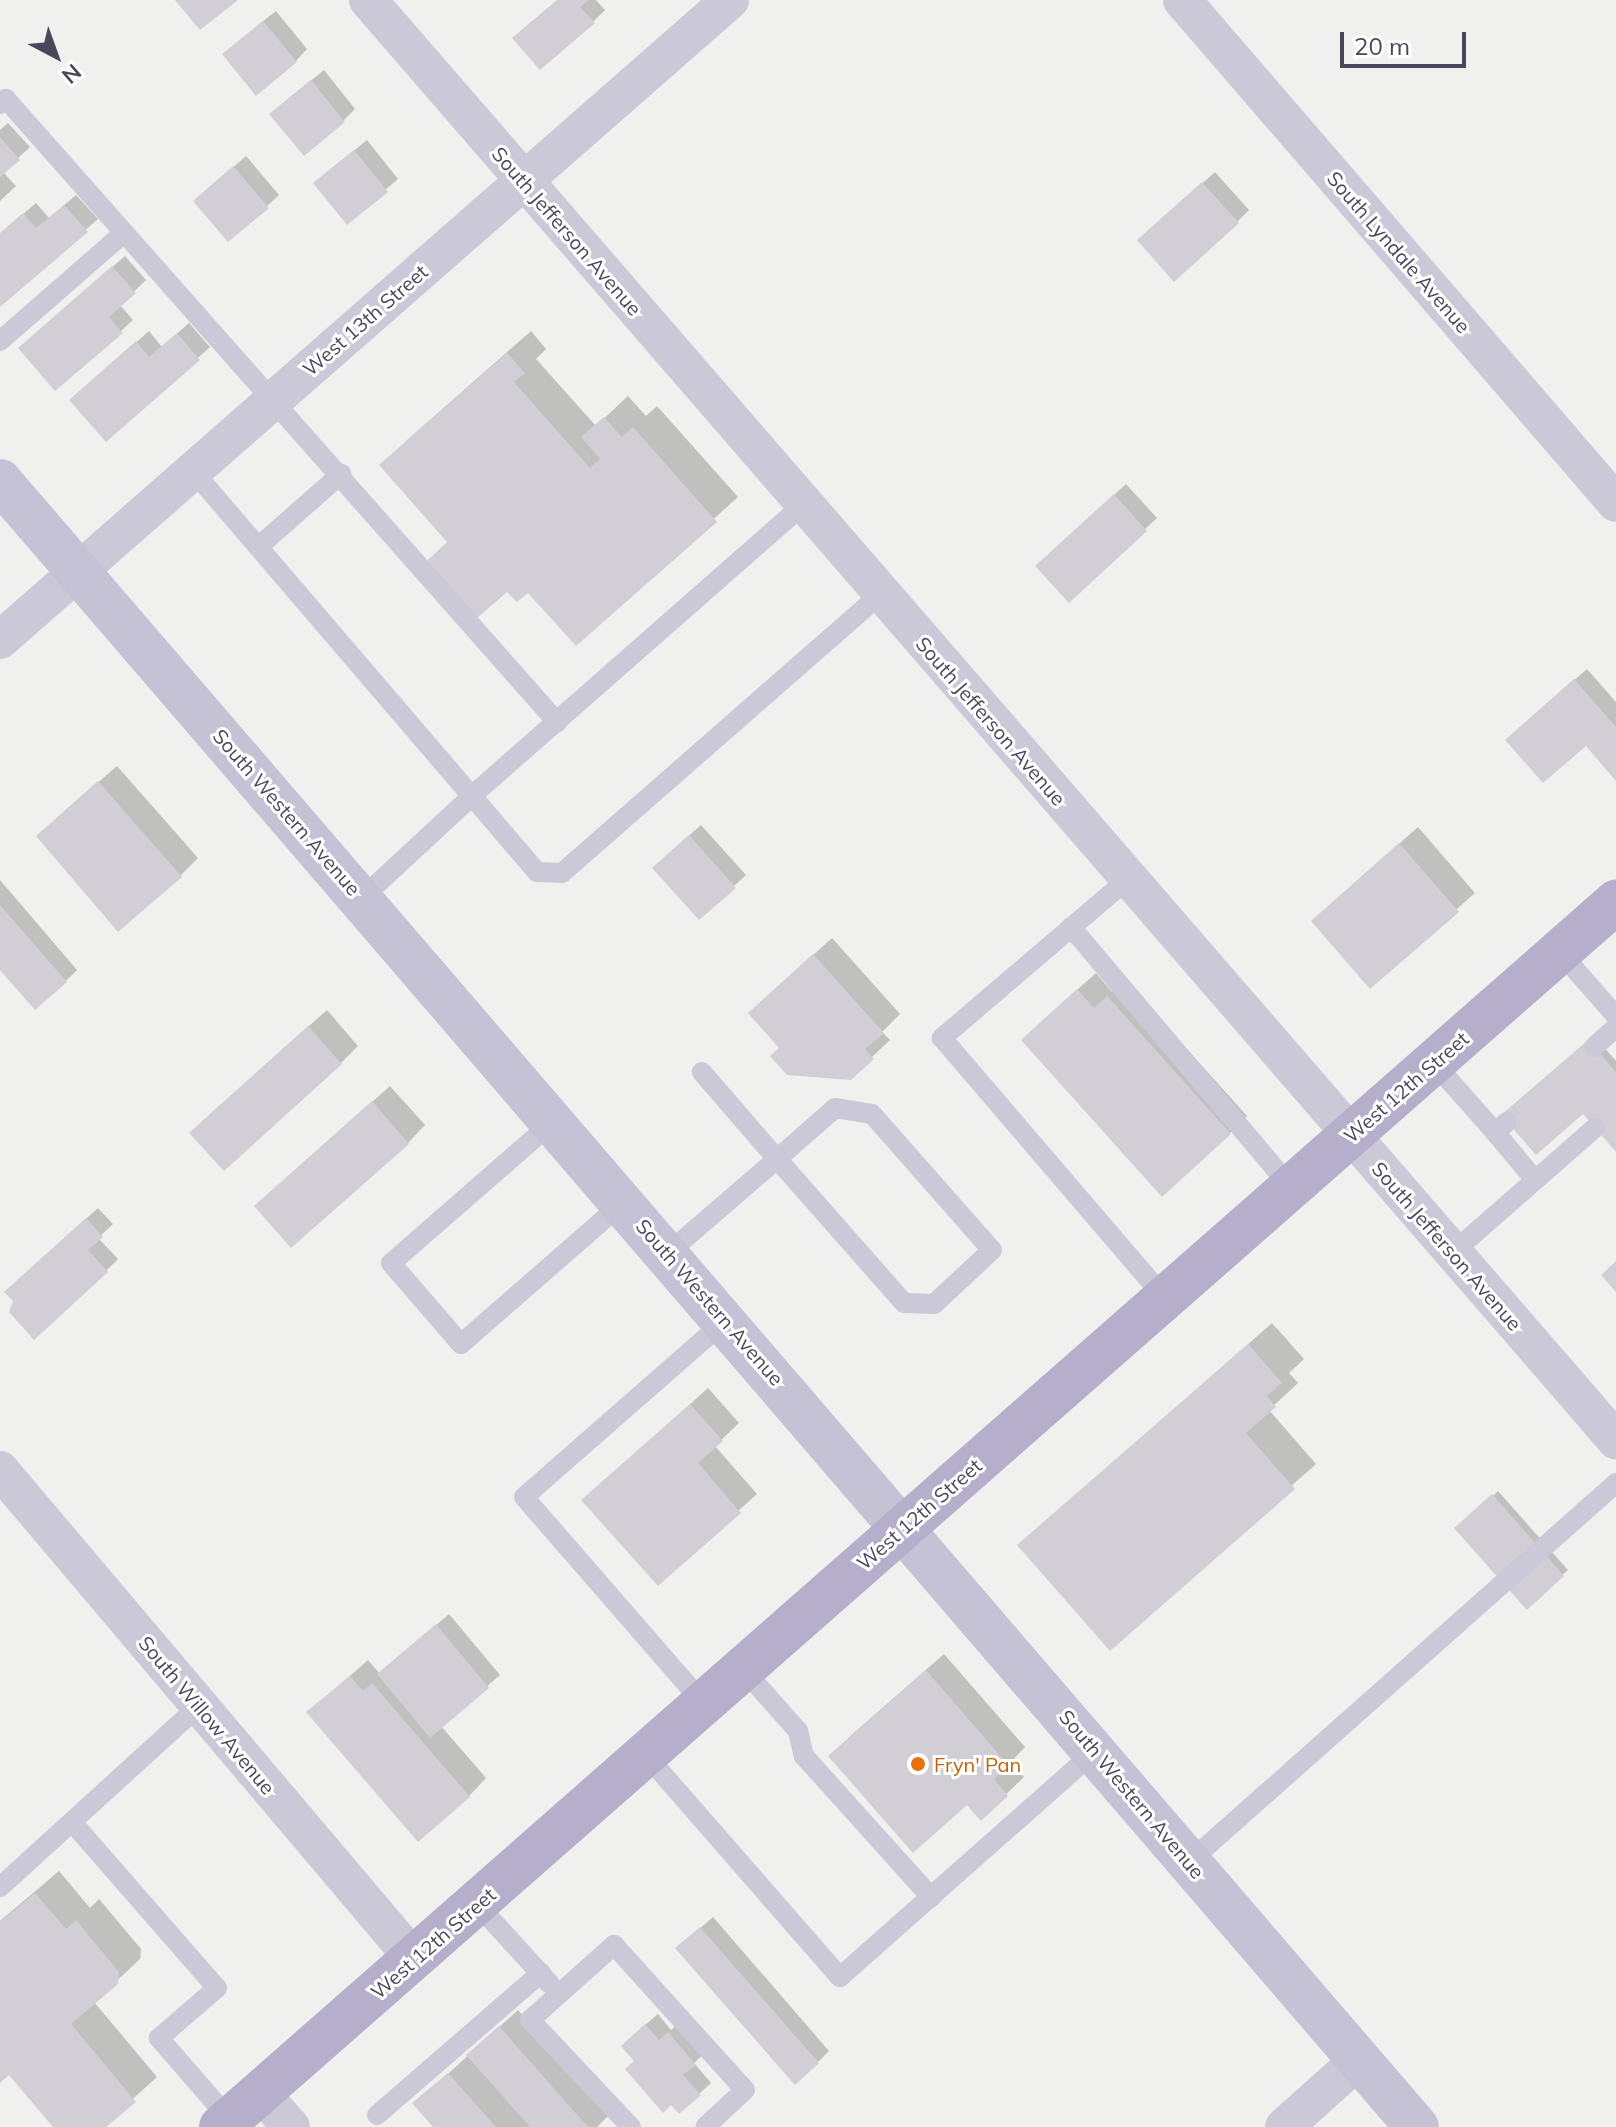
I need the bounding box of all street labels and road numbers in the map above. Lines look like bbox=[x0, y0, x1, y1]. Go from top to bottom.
street label: South Jefferson Avenue bbox=[487, 142, 647, 320]
street label: South Lyndale Avenue bbox=[1322, 166, 1476, 338]
street label: West 13th Street bbox=[298, 259, 432, 381]
street label: South Jefferson Avenue bbox=[911, 632, 1071, 810]
street label: South Western Avenue bbox=[208, 724, 366, 900]
street label: West 12th Street bbox=[1339, 1026, 1473, 1148]
street label: South Jefferson Avenue bbox=[1367, 1157, 1527, 1335]
street label: South Western Avenue bbox=[631, 1214, 789, 1390]
street label: West 12th Street bbox=[852, 1453, 986, 1575]
street label: South Willow Avenue bbox=[134, 1631, 280, 1799]
street label: South Western Avenue bbox=[1054, 1705, 1210, 1883]
street label: West 12th Street bbox=[366, 1882, 500, 2004]

